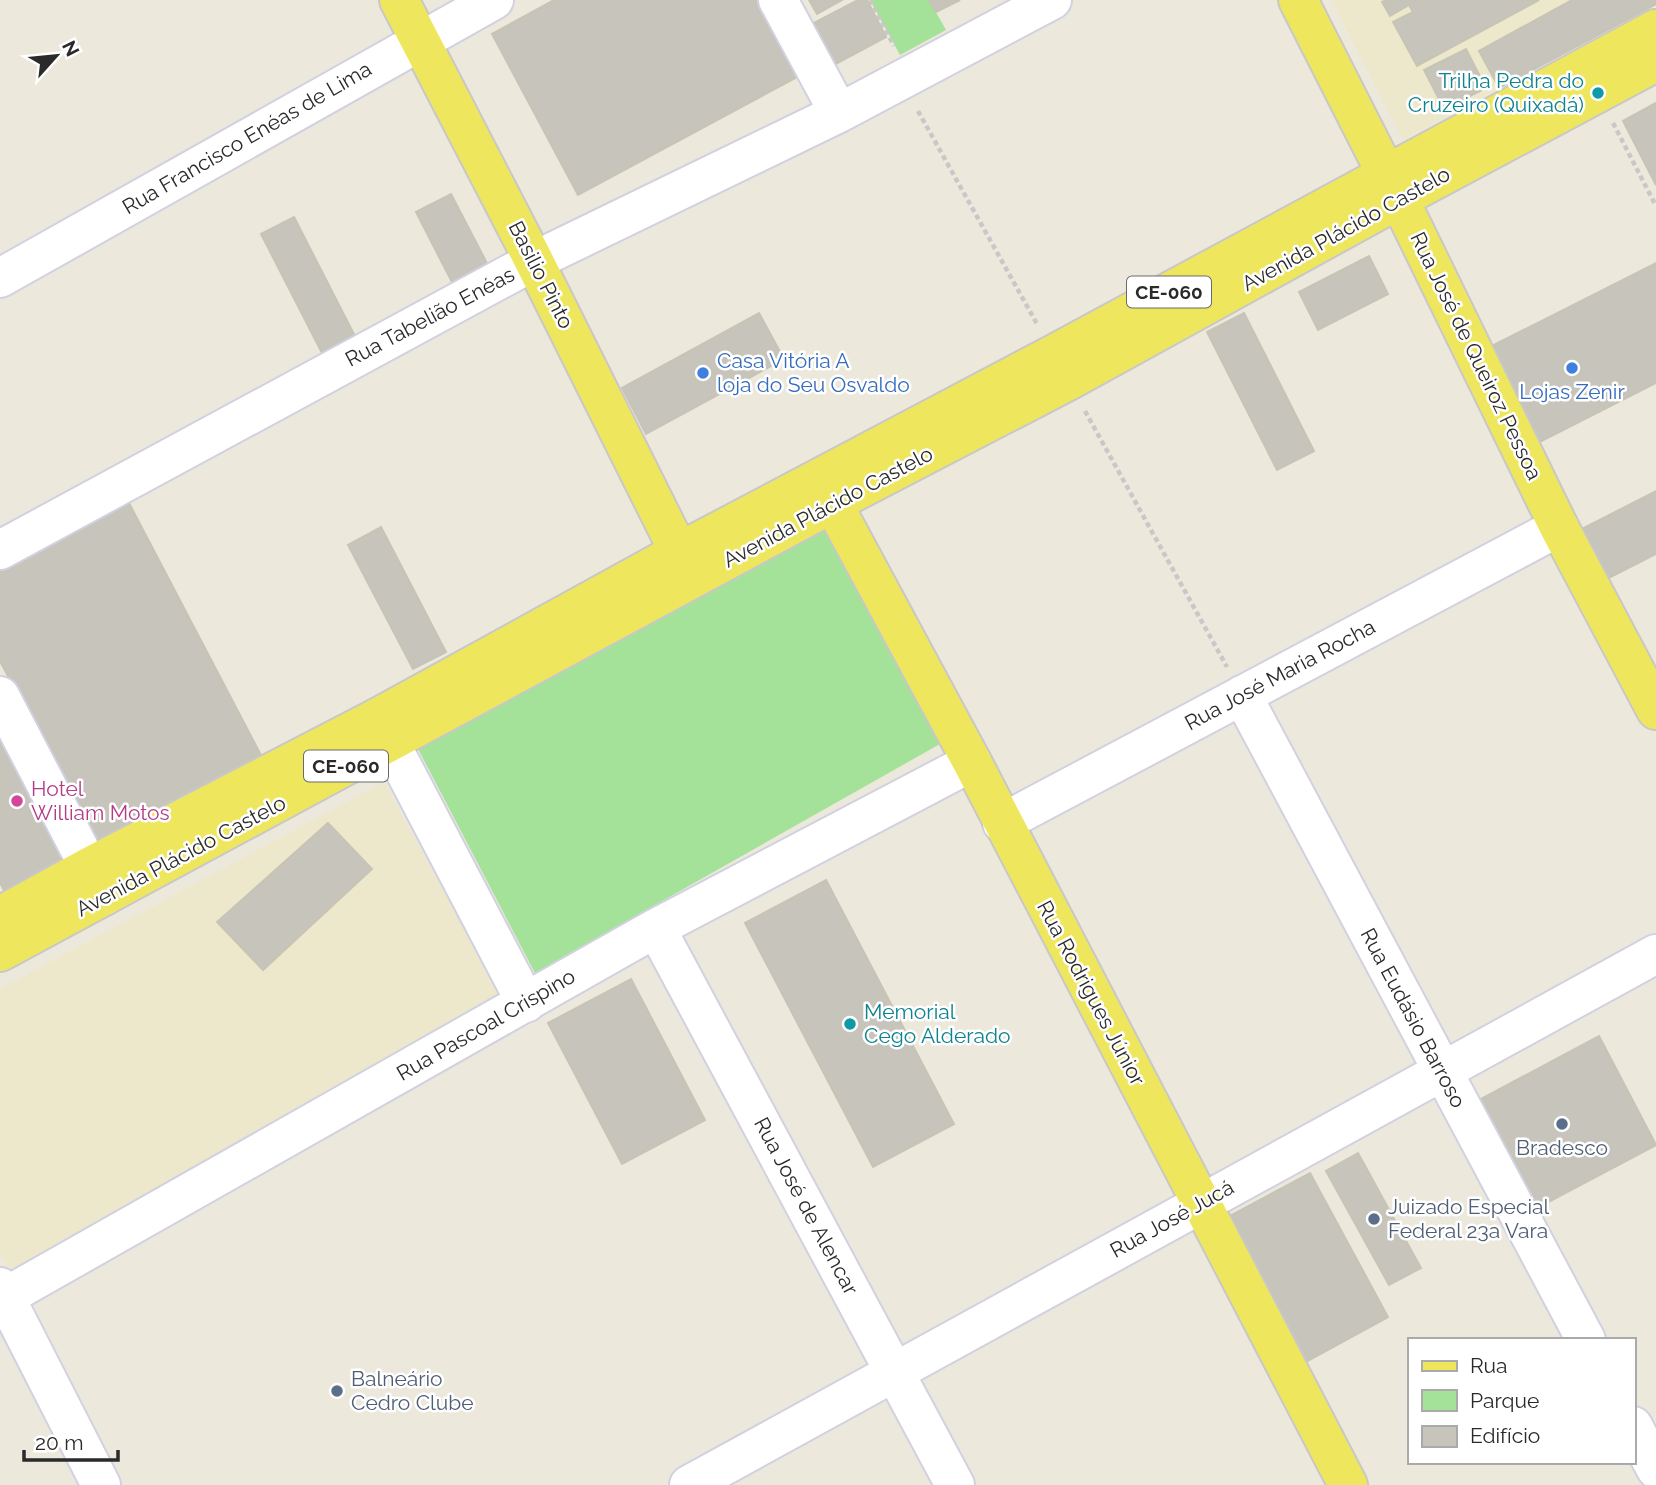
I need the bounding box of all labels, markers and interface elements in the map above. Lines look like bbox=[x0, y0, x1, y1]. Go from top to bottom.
north arrow bbox=[21, 21, 91, 91]
text: N bbox=[58, 37, 84, 60]
street label: Rua Francisco Enéas de Lima bbox=[118, 56, 376, 219]
place label: Trilha Pedra do Cruzeiro (Quixadá) bbox=[1408, 68, 1584, 117]
marker: Trilha Pedra do Cruzeiro (Quixadá) bbox=[1590, 85, 1606, 101]
street label: Avenida Plácido Castelo bbox=[1237, 161, 1454, 296]
street label: Basilio Pinto bbox=[504, 217, 579, 333]
street label: Rua José de Queiroz Pessoa bbox=[1405, 228, 1547, 484]
street label: Rua Tabelião Enéas bbox=[341, 261, 519, 372]
road number: CE-060 bbox=[1127, 276, 1211, 308]
place label: Casa Vitória A loja do Seu Osvaldo bbox=[717, 348, 910, 397]
marker: Lojas Zenir bbox=[1564, 360, 1580, 376]
marker: Casa Vitória A loja do Seu Osvaldo bbox=[695, 365, 711, 381]
place label: Lojas Zenir bbox=[1519, 379, 1625, 404]
street label: Avenida Plácido Castelo bbox=[719, 441, 937, 573]
street label: Rua José Maria Rocha bbox=[1180, 614, 1379, 735]
road number: CE-060 bbox=[304, 750, 388, 782]
place label: Hotel William Motos bbox=[31, 776, 170, 825]
street label: Avenida Plácido Castelo bbox=[72, 790, 290, 922]
marker: Hotel William Motos bbox=[9, 793, 25, 809]
street label: Rua Rodrigues Júnior bbox=[1032, 896, 1151, 1090]
street label: Rua Eudásio Barroso bbox=[1355, 924, 1471, 1112]
street label: Rua Pascoal Crispino bbox=[392, 963, 579, 1086]
place label: Memorial Cego Alderado bbox=[864, 999, 1011, 1048]
marker: Memorial Cego Alderado bbox=[842, 1016, 858, 1032]
street label: Rua José de Alencar bbox=[749, 1113, 864, 1299]
marker: Bradesco bbox=[1554, 1116, 1570, 1132]
place label: Bradesco bbox=[1516, 1135, 1608, 1160]
street label: Rua José Jucá bbox=[1106, 1174, 1238, 1263]
place label: Juizado Especial Federal 23a Vara bbox=[1388, 1194, 1549, 1243]
marker: Juizado Especial Federal 23a Vara bbox=[1366, 1211, 1382, 1227]
legend bbox=[1408, 1338, 1635, 1464]
text: Rua bbox=[1470, 1353, 1507, 1378]
place label: Balneário Cedro Clube bbox=[351, 1366, 474, 1415]
marker: Balneário Cedro Clube bbox=[329, 1383, 345, 1399]
text: Parque bbox=[1470, 1388, 1539, 1413]
scale bar bbox=[24, 1418, 119, 1462]
text: Edifício bbox=[1470, 1423, 1540, 1448]
text: 20 m bbox=[35, 1430, 83, 1455]

